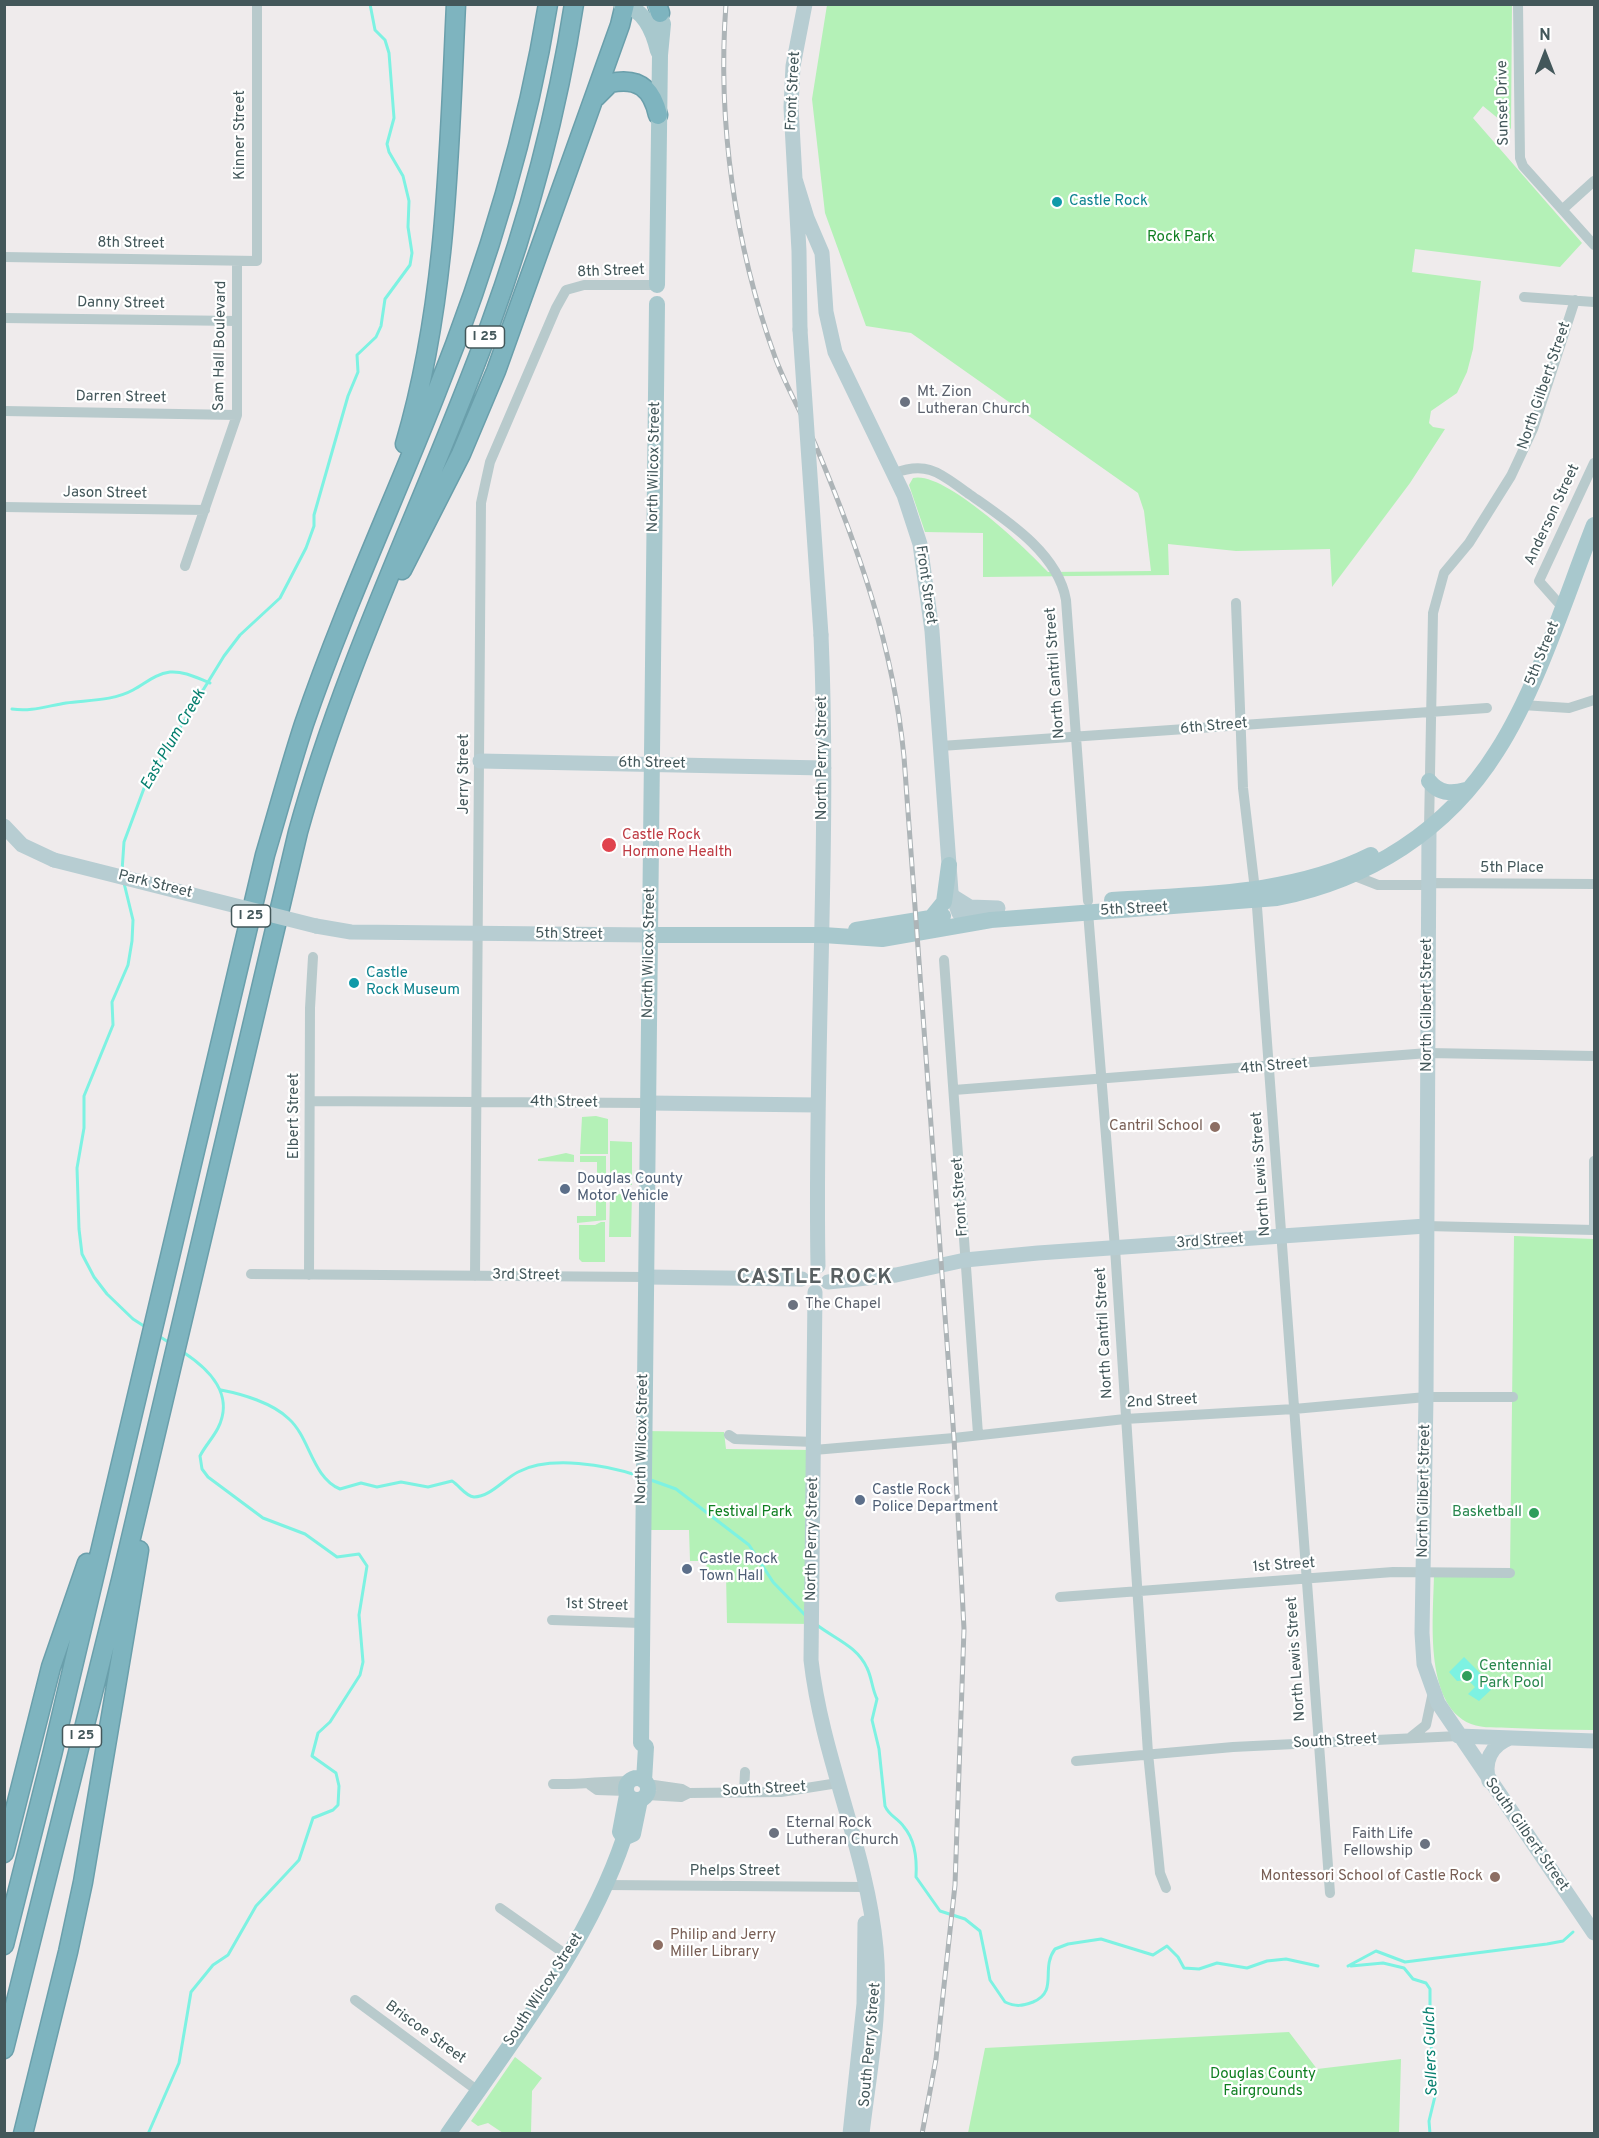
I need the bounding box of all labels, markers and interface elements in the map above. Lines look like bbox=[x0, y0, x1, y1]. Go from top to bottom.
north arrow bbox=[1515, 24, 1575, 84]
text: N bbox=[1539, 26, 1551, 46]
street label: Front Street bbox=[783, 51, 805, 131]
street label: Sunset Drive bbox=[1494, 60, 1514, 146]
street label: Kinner Street bbox=[232, 90, 250, 180]
place label: Castle Rock bbox=[1069, 193, 1148, 211]
marker: Castle Rock bbox=[1050, 195, 1064, 209]
park label: Rock Park bbox=[1147, 229, 1215, 247]
street label: 8th Street bbox=[97, 234, 165, 254]
street label: 8th Street bbox=[577, 262, 645, 282]
street label: Sam Hall Boulevard bbox=[211, 281, 231, 411]
street label: Danny Street bbox=[77, 294, 165, 314]
street label: North Gilbert Street bbox=[1515, 320, 1575, 452]
road number: I 25 bbox=[466, 326, 504, 348]
place label: Mt. Zion Lutheran Church bbox=[917, 384, 1030, 419]
street label: Darren Street bbox=[75, 388, 167, 408]
marker: Mt. Zion Lutheran Church bbox=[898, 395, 912, 409]
street label: North Wilcox Street bbox=[645, 401, 665, 533]
street label: Anderson Street bbox=[1522, 462, 1584, 568]
street label: Jason Street bbox=[63, 484, 147, 504]
street label: Front Street bbox=[911, 544, 939, 626]
street label: North Cantril Street bbox=[1042, 607, 1070, 739]
street label: 5th Street bbox=[1522, 619, 1564, 689]
water label: East Plum Creek bbox=[137, 686, 211, 794]
street label: North Perry Street bbox=[814, 696, 832, 820]
street label: 6th Street bbox=[1180, 715, 1248, 739]
street label: Jerry Street bbox=[456, 734, 474, 814]
street label: 6th Street bbox=[618, 754, 686, 774]
place label: Castle Rock Hormone Health bbox=[622, 827, 732, 862]
marker: Castle Rock Hormone Health bbox=[600, 836, 618, 854]
street label: 5th Place bbox=[1480, 860, 1544, 878]
street label: Park Street bbox=[116, 867, 194, 903]
street label: North Wilcox Street bbox=[640, 887, 660, 1019]
street label: 5th Street bbox=[1100, 899, 1168, 921]
road number: I 25 bbox=[232, 905, 270, 927]
street label: 5th Street bbox=[535, 925, 603, 945]
street label: North Gilbert Street bbox=[1419, 938, 1437, 1072]
place label: Castle Rock Museum bbox=[366, 965, 460, 1000]
marker: Castle Rock Museum bbox=[347, 976, 361, 990]
street label: 4th Street bbox=[1239, 1055, 1309, 1079]
street label: Elbert Street bbox=[286, 1073, 304, 1159]
street label: 4th Street bbox=[530, 1093, 598, 1113]
street label: North Lewis Street bbox=[1249, 1111, 1275, 1237]
place label: Cantril School bbox=[1109, 1118, 1203, 1136]
marker: Cantril School bbox=[1208, 1120, 1222, 1134]
street label: Front Street bbox=[949, 1157, 973, 1237]
place label: Douglas County Motor Vehicle bbox=[577, 1171, 683, 1206]
marker: Douglas County Motor Vehicle bbox=[558, 1182, 572, 1196]
street label: 3rd Street bbox=[1176, 1231, 1244, 1253]
street label: 3rd Street bbox=[492, 1266, 560, 1286]
district label: CASTLE ROCK bbox=[736, 1266, 894, 1292]
street label: North Cantril Street bbox=[1093, 1267, 1117, 1399]
place label: The Chapel bbox=[805, 1296, 881, 1314]
marker: The Chapel bbox=[786, 1298, 800, 1312]
street label: North Wilcox Street bbox=[633, 1373, 653, 1505]
street label: 2nd Street bbox=[1126, 1391, 1198, 1413]
street label: North Gilbert Street bbox=[1415, 1424, 1435, 1558]
street label: North Perry Street bbox=[803, 1477, 823, 1601]
place label: Castle Rock Police Department bbox=[872, 1482, 998, 1517]
marker: Castle Rock Police Department bbox=[853, 1493, 867, 1507]
park label: Festival Park bbox=[708, 1504, 792, 1522]
place label: Basketball bbox=[1452, 1504, 1522, 1522]
marker: Basketball bbox=[1527, 1506, 1541, 1520]
place label: Castle Rock Town Hall bbox=[699, 1551, 778, 1586]
street label: 1st Street bbox=[1252, 1555, 1316, 1577]
marker: Castle Rock Town Hall bbox=[680, 1562, 694, 1576]
street label: 1st Street bbox=[565, 1596, 629, 1616]
street label: North Lewis Street bbox=[1284, 1596, 1310, 1722]
place label: Centennial Park Pool bbox=[1479, 1658, 1552, 1693]
marker: Centennial Park Pool bbox=[1460, 1669, 1474, 1683]
road number: I 25 bbox=[62, 1725, 101, 1747]
street label: South Street bbox=[1293, 1731, 1377, 1753]
street label: South Gilbert Street bbox=[1480, 1775, 1572, 1895]
street label: South Street bbox=[722, 1779, 806, 1801]
place label: Eternal Rock Lutheran Church bbox=[786, 1815, 899, 1850]
marker: Eternal Rock Lutheran Church bbox=[767, 1826, 781, 1840]
place label: Faith Life Fellowship bbox=[1343, 1826, 1413, 1861]
marker: Faith Life Fellowship bbox=[1418, 1837, 1432, 1851]
street label: Phelps Street bbox=[690, 1863, 780, 1881]
place label: Montessori School of Castle Rock bbox=[1261, 1868, 1483, 1886]
marker: Montessori School of Castle Rock bbox=[1488, 1870, 1502, 1884]
place label: Philip and Jerry Miller Library bbox=[670, 1927, 776, 1962]
street label: South Wilcox Street bbox=[501, 1930, 587, 2050]
marker: Philip and Jerry Miller Library bbox=[651, 1938, 665, 1952]
street label: South Perry Street bbox=[857, 1982, 885, 2108]
street label: Briscoe Street bbox=[381, 1998, 469, 2068]
water label: Sellers Gulch bbox=[1421, 2007, 1443, 2097]
park label: Douglas County Fairgrounds bbox=[1210, 2066, 1316, 2101]

